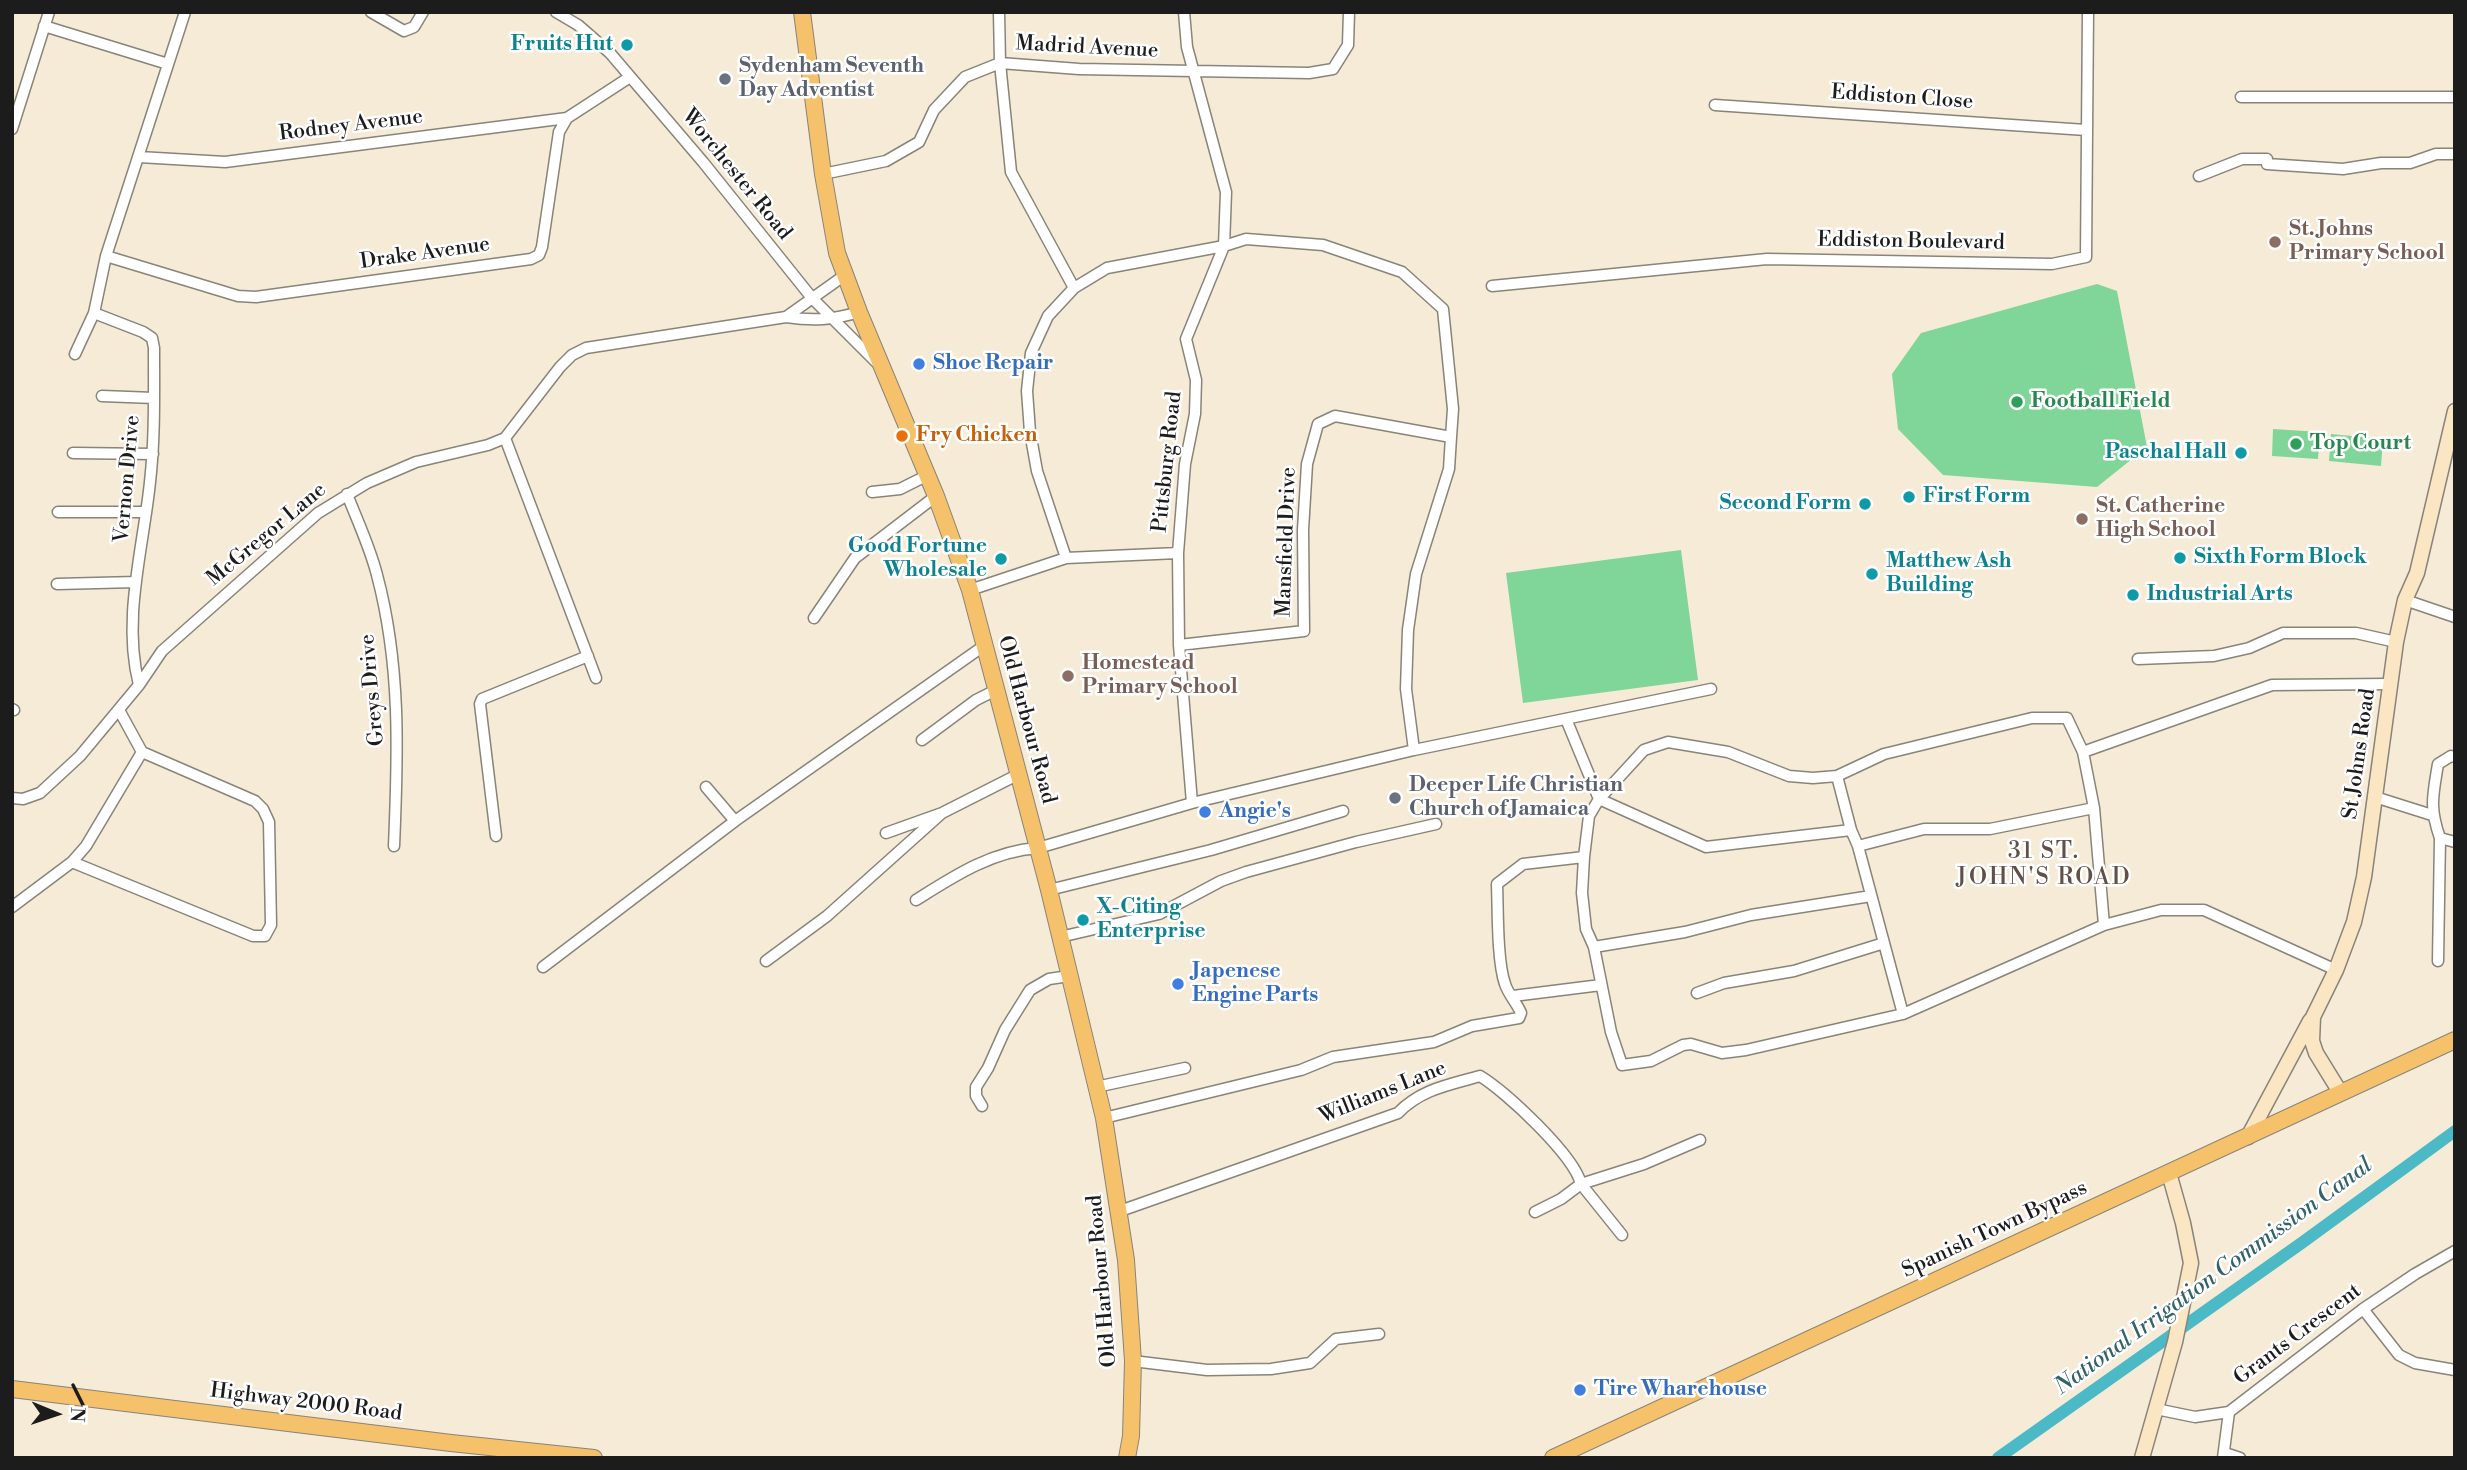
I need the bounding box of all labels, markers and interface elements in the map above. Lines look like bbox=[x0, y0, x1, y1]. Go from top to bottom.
place label: Fruits Hut bbox=[511, 32, 613, 58]
street label: Madrid Avenue bbox=[1015, 32, 1159, 64]
marker: Fruits Hut bbox=[619, 37, 635, 53]
place label: Sydenham Seventh Day Adventist bbox=[739, 54, 924, 104]
marker: Sydenham Seventh Day Adventist bbox=[717, 71, 733, 87]
street label: Eddiston Close bbox=[1830, 80, 1974, 116]
street label: Worchester Road bbox=[676, 104, 796, 246]
street label: Rodney Avenue bbox=[278, 105, 424, 147]
place label: St. Johns Primary School bbox=[2289, 217, 2445, 267]
street label: Eddiston Boulevard bbox=[1817, 228, 2005, 256]
street label: Drake Avenue bbox=[358, 232, 492, 276]
marker: St. Johns Primary School bbox=[2267, 234, 2283, 250]
place label: Shoe Repair bbox=[933, 351, 1053, 377]
marker: Shoe Repair bbox=[911, 356, 927, 372]
place label: Football Field bbox=[2031, 389, 2171, 415]
street label: Pittsburg Road bbox=[1148, 390, 1188, 534]
marker: Football Field bbox=[2009, 394, 2025, 410]
street label: Vernon Drive bbox=[110, 414, 146, 544]
place label: Fry Chicken bbox=[916, 423, 1037, 449]
marker: Fry Chicken bbox=[894, 428, 910, 444]
place label: Top Court bbox=[2310, 431, 2411, 457]
marker: Top Court bbox=[2288, 436, 2304, 452]
place label: Paschal Hall bbox=[2105, 440, 2227, 466]
marker: Paschal Hall bbox=[2233, 445, 2249, 461]
street label: Mansfield Drive bbox=[1272, 466, 1302, 618]
street label: McGregor Lane bbox=[202, 478, 332, 592]
place label: First Form bbox=[1923, 484, 2030, 510]
marker: First Form bbox=[1901, 489, 1917, 505]
place label: Second Form bbox=[1719, 491, 1851, 517]
place label: St. Catherine High School bbox=[2096, 494, 2225, 544]
marker: Second Form bbox=[1857, 496, 1873, 512]
marker: St. Catherine High School bbox=[2074, 511, 2090, 527]
place label: Good Fortune Wholesale bbox=[848, 534, 987, 584]
place label: Sixth Form Block bbox=[2194, 545, 2367, 571]
place label: Matthew Ash Building bbox=[1886, 549, 2011, 599]
marker: Sixth Form Block bbox=[2172, 550, 2188, 566]
marker: Good Fortune Wholesale bbox=[993, 551, 1009, 567]
marker: Matthew Ash Building bbox=[1864, 566, 1880, 582]
place label: Industrial Arts bbox=[2147, 582, 2293, 608]
marker: Industrial Arts bbox=[2125, 587, 2141, 603]
street label: Greys Drive bbox=[356, 633, 390, 747]
street label: Old Harbour Road bbox=[991, 633, 1061, 807]
place label: Homestead Primary School bbox=[1082, 651, 1238, 701]
marker: Homestead Primary School bbox=[1060, 668, 1076, 684]
street label: St Johns Road bbox=[2338, 687, 2382, 821]
place label: Deeper Life Christian Church of Jamaica bbox=[1409, 773, 1623, 823]
marker: Deeper Life Christian Church of Jamaica bbox=[1387, 790, 1403, 806]
place label: Angie's bbox=[1219, 799, 1291, 825]
marker: Angie's bbox=[1197, 804, 1213, 820]
district label: 31 ST. JOHN'S ROAD bbox=[1958, 838, 2130, 892]
place label: X-Citing Enterprise bbox=[1097, 895, 1205, 945]
marker: X-Citing Enterprise bbox=[1075, 912, 1091, 928]
place label: Japenese Engine Parts bbox=[1192, 959, 1318, 1009]
marker: Japenese Engine Parts bbox=[1170, 976, 1186, 992]
street label: Williams Lane bbox=[1316, 1056, 1450, 1130]
water label: National Irrigation Commission Canal bbox=[2050, 1152, 2378, 1402]
street label: Spanish Town Bypass bbox=[1898, 1176, 2092, 1284]
street label: Old Harbour Road bbox=[1083, 1194, 1123, 1368]
street label: Grants Crescent bbox=[2229, 1279, 2367, 1391]
place label: Tire Wharehouse bbox=[1594, 1377, 1767, 1403]
north arrow bbox=[21, 1379, 91, 1449]
street label: Highway 2000 Road bbox=[208, 1379, 404, 1427]
marker: Tire Wharehouse bbox=[1572, 1382, 1588, 1398]
text: N bbox=[65, 1407, 89, 1423]

